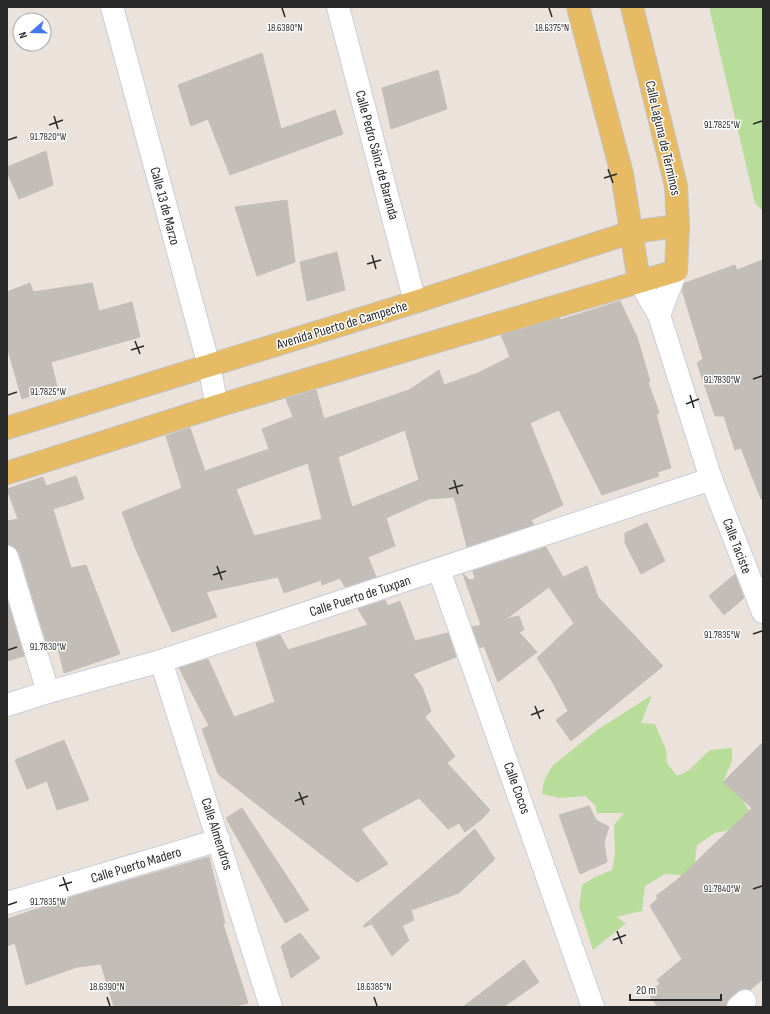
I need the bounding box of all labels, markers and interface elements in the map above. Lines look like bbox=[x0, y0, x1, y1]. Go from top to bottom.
north arrow bbox=[12, 12, 52, 52]
text: 18.6380°N bbox=[268, 22, 302, 34]
text: 18.6375°N bbox=[535, 22, 569, 34]
text: N bbox=[16, 30, 30, 40]
street label: Calle Laguna de Términos bbox=[642, 79, 684, 197]
street label: Calle Pedro Sáinz de Baranda bbox=[352, 88, 402, 222]
text: 91.7825°W bbox=[704, 119, 740, 131]
text: 91.7820°W bbox=[30, 131, 67, 143]
street label: Calle 13 de Marzo bbox=[146, 165, 184, 247]
street label: Avenida Puerto de Campeche bbox=[274, 297, 409, 353]
text: 91.7830°W bbox=[704, 374, 741, 386]
text: 91.7825°W bbox=[30, 386, 66, 398]
street label: Calle Taciste bbox=[719, 516, 755, 576]
street label: Calle Puerto de Tuxpan bbox=[307, 572, 413, 620]
text: 91.7835°W bbox=[704, 629, 740, 641]
text: 91.7830°W bbox=[30, 641, 67, 653]
street label: Calle Cocos bbox=[500, 760, 534, 816]
street label: Calle Almendros bbox=[197, 796, 237, 872]
street label: Calle Puerto Madero bbox=[89, 843, 183, 887]
text: 91.7840°W bbox=[704, 883, 741, 895]
text: 91.7835°W bbox=[30, 896, 66, 908]
scale bar bbox=[630, 976, 721, 1002]
text: 18.6390°N bbox=[89, 981, 125, 993]
text: 18.6385°N bbox=[357, 981, 391, 993]
text: 20 m bbox=[636, 983, 656, 998]

